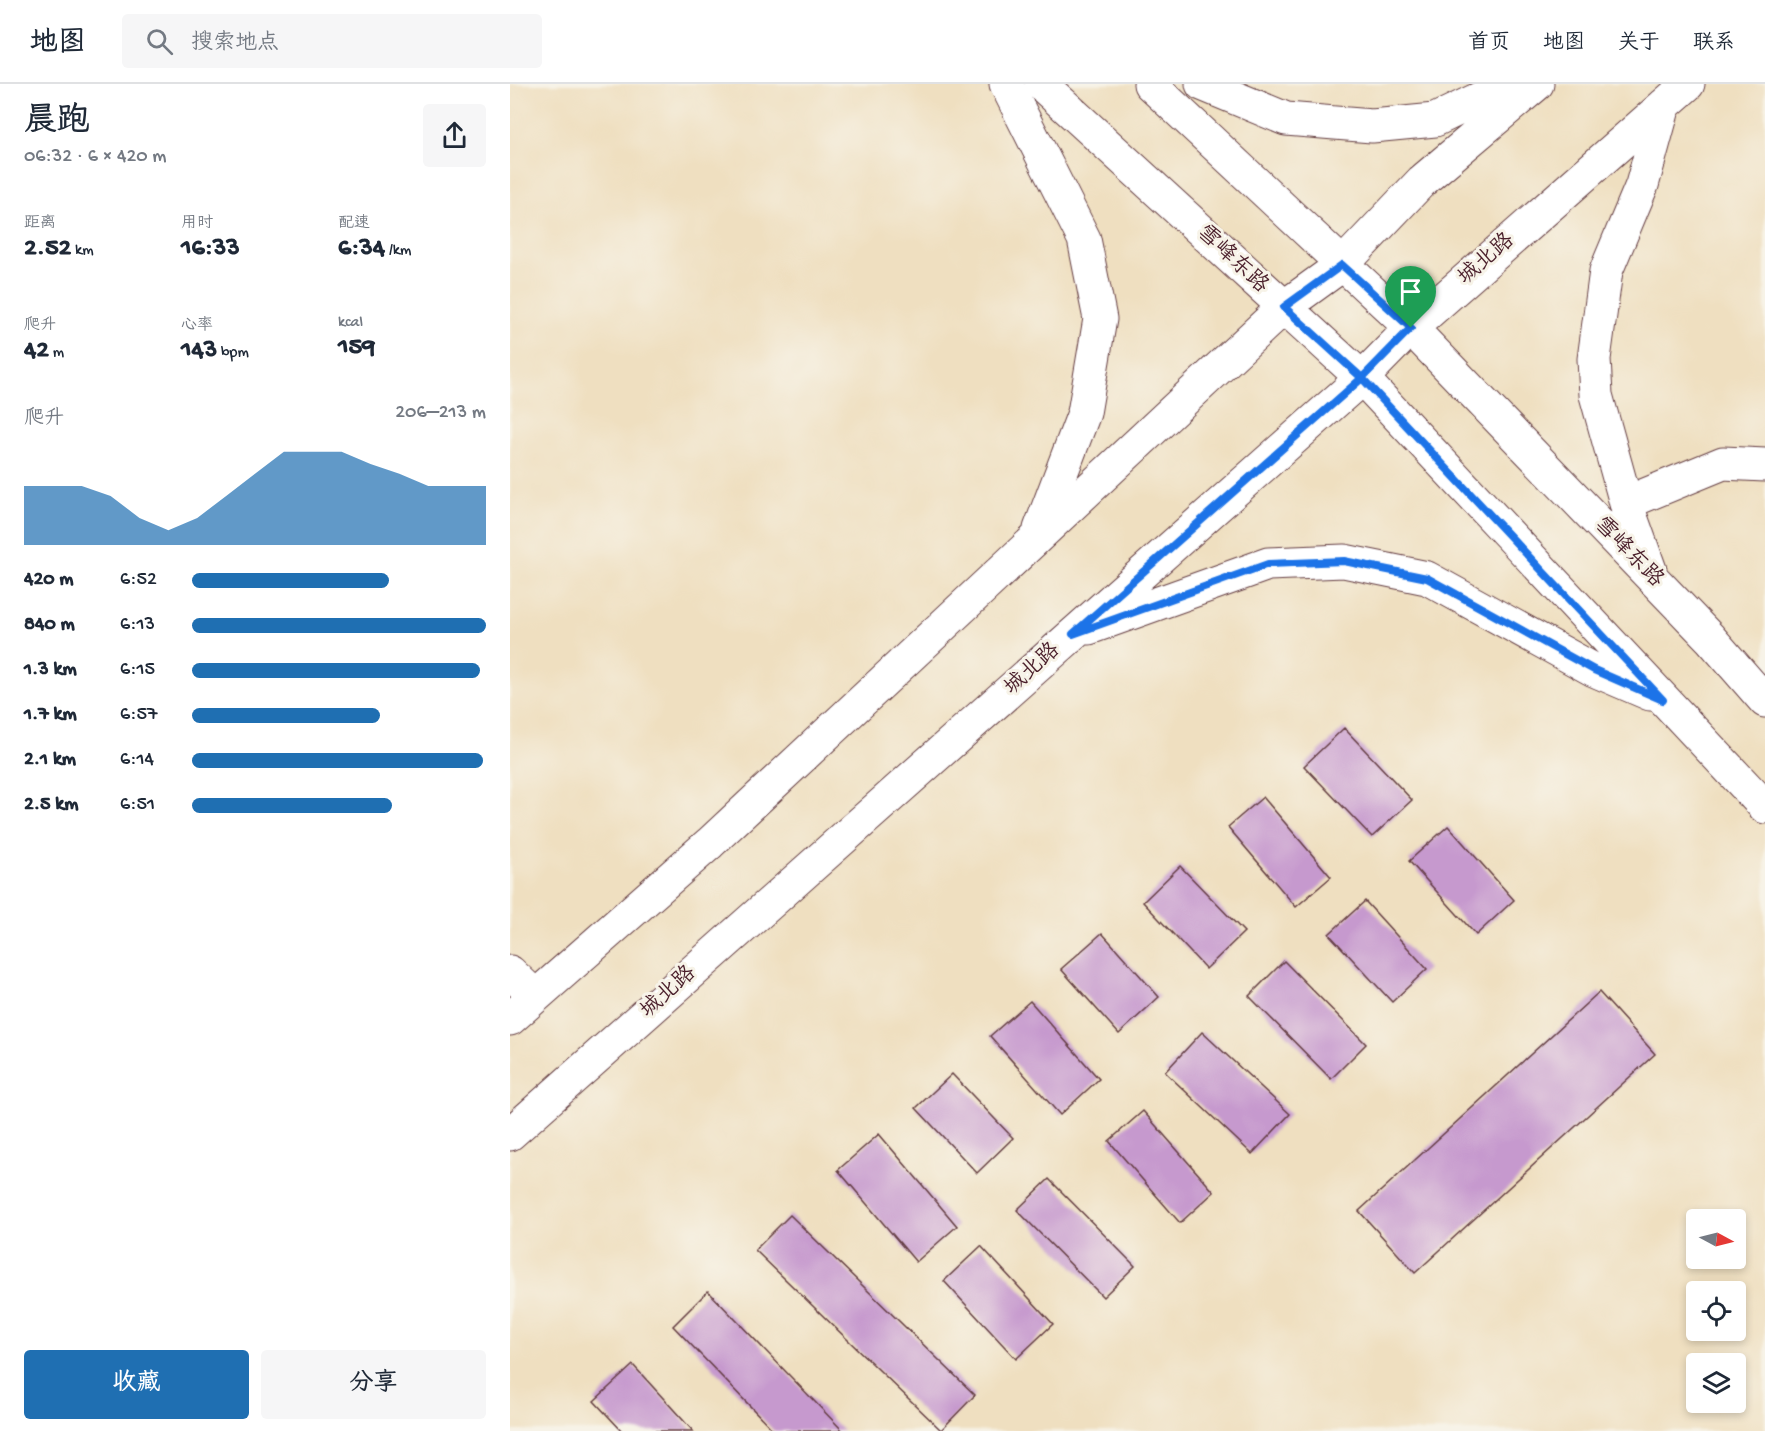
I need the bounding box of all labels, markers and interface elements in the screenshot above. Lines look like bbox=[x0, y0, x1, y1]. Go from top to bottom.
search box bbox=[122, 14, 542, 68]
icon: search bbox=[143, 25, 176, 58]
text: 地图 bbox=[30, 28, 86, 61]
text: 搜索地点 bbox=[191, 31, 279, 57]
text: 首页 bbox=[1468, 32, 1510, 57]
text: 地图 bbox=[1543, 32, 1585, 57]
text: 关于 bbox=[1618, 32, 1660, 57]
text: 联系 bbox=[1693, 32, 1735, 57]
text: 晨跑 bbox=[24, 104, 90, 142]
button: share bbox=[423, 104, 486, 167]
text: 06:32 · 6 × 420 m bbox=[24, 146, 167, 169]
text: 距离 bbox=[24, 215, 56, 234]
text: 用时 bbox=[181, 215, 213, 234]
text: 配速 bbox=[338, 215, 370, 234]
street label: 雪峰东路 bbox=[1191, 219, 1274, 300]
street label: 城北路 bbox=[1452, 227, 1520, 291]
text: 2.52 bbox=[24, 234, 71, 265]
text: 16:33 bbox=[181, 234, 240, 265]
text: 6:34 bbox=[338, 234, 385, 265]
text: km bbox=[71, 242, 94, 261]
text: /km bbox=[385, 242, 411, 261]
pin bbox=[1385, 266, 1436, 328]
icon: arrive bbox=[1394, 275, 1427, 308]
text: kcal bbox=[338, 314, 363, 333]
text: 爬升 bbox=[24, 317, 56, 336]
text: 心率 bbox=[181, 317, 213, 336]
text: 159 bbox=[338, 333, 375, 364]
text: 42 bbox=[24, 336, 49, 367]
text: 143 bbox=[181, 336, 217, 367]
text: m bbox=[49, 344, 64, 363]
text: bpm bbox=[217, 344, 249, 363]
text: 206–213 m bbox=[395, 402, 486, 425]
text: 爬升 bbox=[24, 408, 64, 431]
street label: 雪峰东路 bbox=[1588, 511, 1669, 594]
text: 420 m bbox=[24, 569, 74, 592]
text: 6:52 bbox=[120, 569, 157, 592]
text: 840 m bbox=[24, 614, 75, 637]
text: 6:13 bbox=[120, 614, 155, 637]
street label: 城北路 bbox=[998, 637, 1066, 702]
text: 1.3 km bbox=[24, 659, 77, 682]
text: 6:15 bbox=[120, 659, 155, 682]
text: 1.7 km bbox=[24, 704, 77, 727]
text: 6:57 bbox=[120, 704, 157, 727]
text: 2.1 km bbox=[24, 749, 76, 772]
text: 6:14 bbox=[120, 749, 154, 772]
text: 2.5 km bbox=[24, 794, 78, 817]
text: 6:51 bbox=[120, 794, 155, 817]
street label: 城北路 bbox=[634, 960, 702, 1025]
north arrow bbox=[1686, 1209, 1746, 1269]
map controls bbox=[1686, 1209, 1746, 1413]
button: locate bbox=[1686, 1281, 1746, 1341]
button: 收藏 bbox=[24, 1350, 249, 1419]
button: 分享 bbox=[261, 1350, 486, 1419]
button: layers bbox=[1686, 1353, 1746, 1413]

